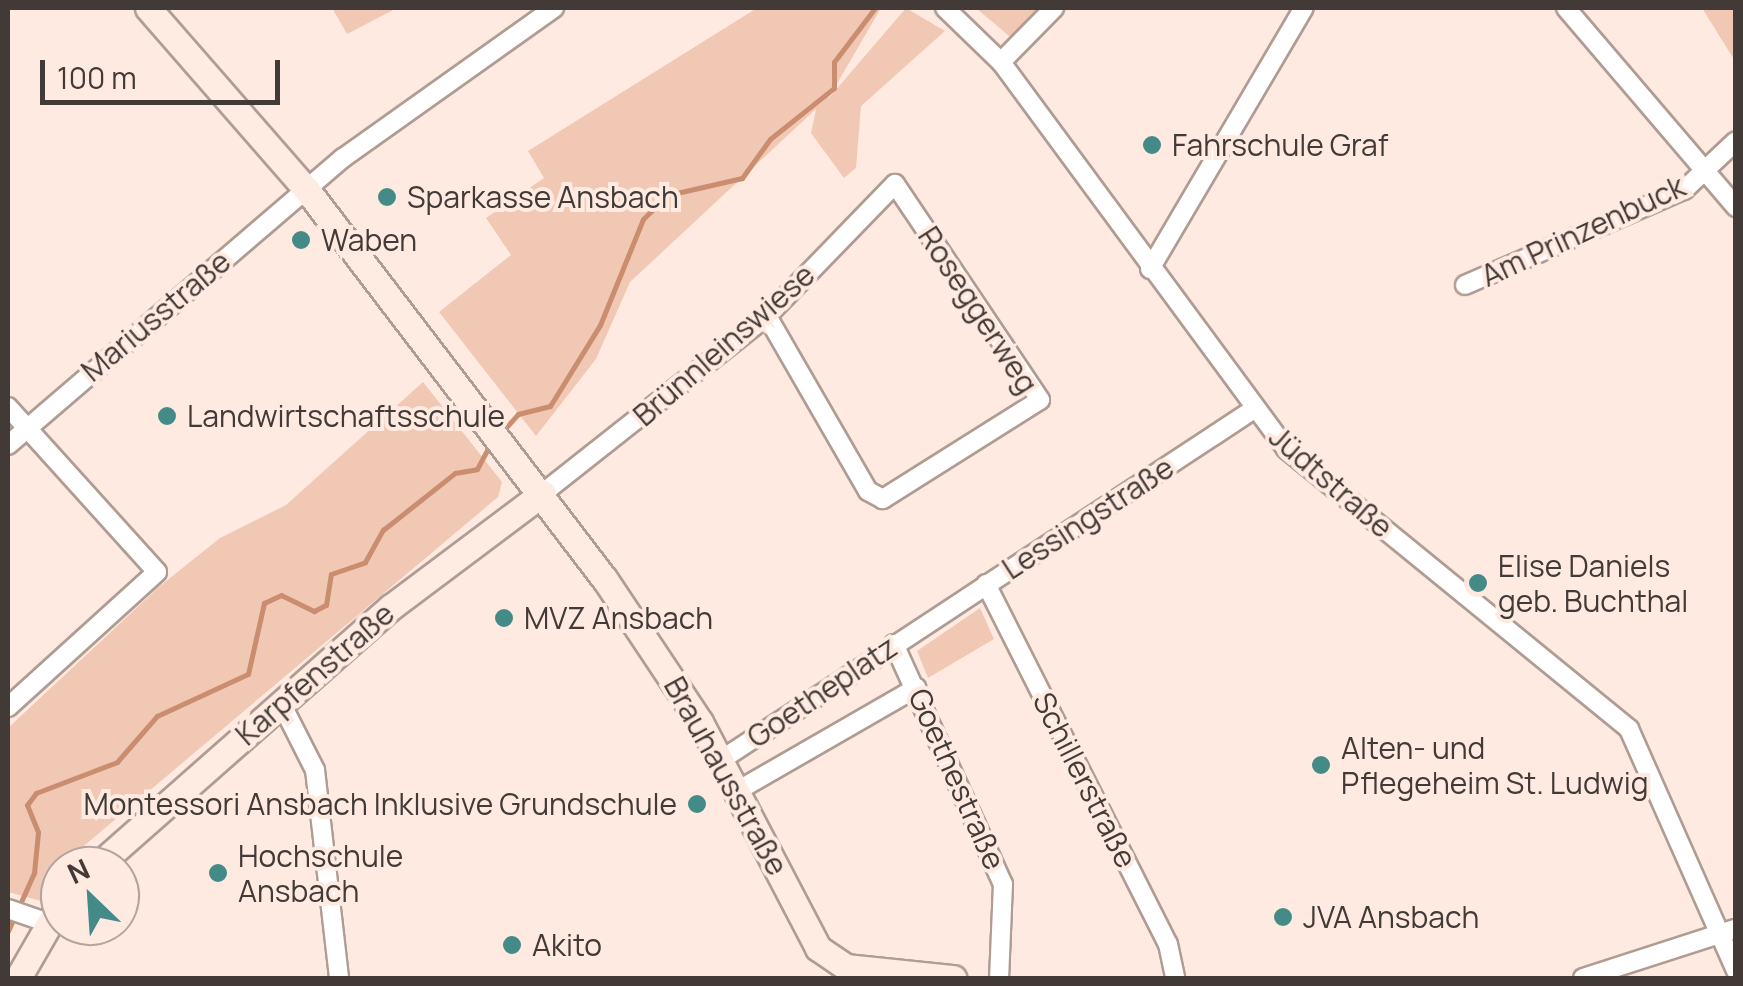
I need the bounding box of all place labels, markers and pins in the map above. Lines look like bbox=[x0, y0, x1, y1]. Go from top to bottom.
place label: Fahrschule Graf bbox=[1172, 127, 1388, 163]
marker: Fahrschule Graf bbox=[1141, 134, 1163, 156]
place label: Sparkasse Ansbach bbox=[407, 179, 679, 215]
marker: Sparkasse Ansbach bbox=[376, 186, 398, 208]
place label: Waben bbox=[321, 222, 417, 258]
marker: Waben bbox=[290, 229, 312, 251]
place label: Landwirtschaftsschule bbox=[187, 398, 505, 434]
marker: Landwirtschaftsschule bbox=[156, 405, 178, 427]
place label: Elise Daniels geb. Buchthal bbox=[1498, 548, 1688, 618]
marker: Elise Daniels geb. Buchthal bbox=[1467, 572, 1489, 594]
place label: MVZ Ansbach bbox=[524, 600, 713, 636]
marker: MVZ Ansbach bbox=[493, 607, 515, 629]
place label: Alten- und Pflegeheim St. Ludwig bbox=[1341, 730, 1648, 800]
marker: Alten- und Pflegeheim St. Ludwig bbox=[1310, 754, 1332, 776]
place label: Montessori Ansbach Inklusive Grundschule bbox=[84, 786, 677, 822]
marker: Montessori Ansbach Inklusive Grundschule bbox=[686, 793, 708, 815]
place label: Hochschule Ansbach bbox=[238, 838, 403, 908]
marker: Hochschule Ansbach bbox=[207, 862, 229, 884]
place label: JVA Ansbach bbox=[1303, 899, 1479, 935]
marker: JVA Ansbach bbox=[1272, 906, 1294, 928]
place label: Akito bbox=[532, 927, 602, 963]
marker: Akito bbox=[501, 934, 523, 956]

